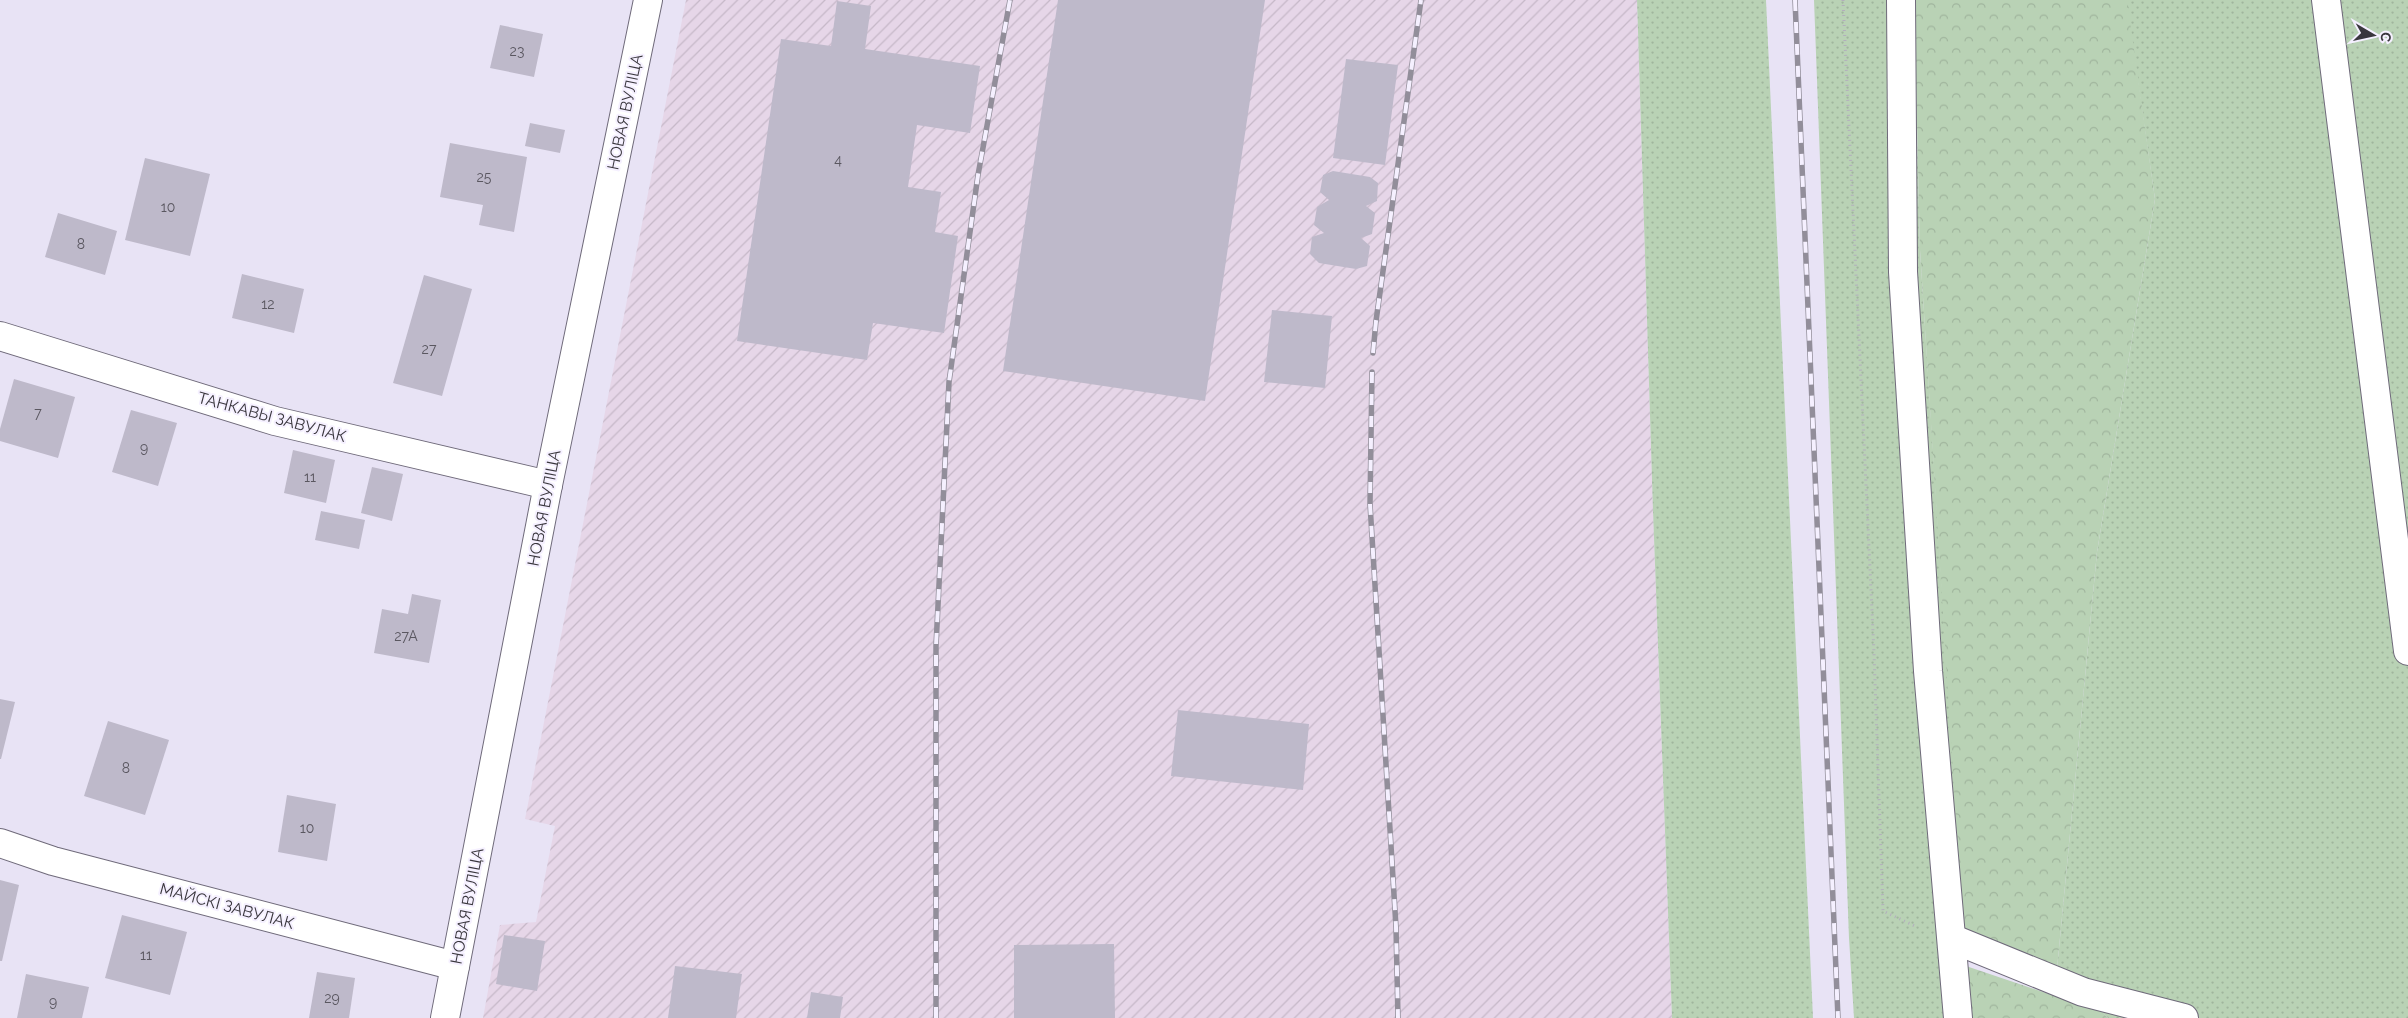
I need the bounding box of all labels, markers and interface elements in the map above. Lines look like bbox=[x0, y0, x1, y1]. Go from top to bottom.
north arrow bbox=[2348, 10, 2398, 60]
text: С bbox=[2377, 31, 2394, 43]
house number: 23 bbox=[510, 43, 524, 59]
street label: НОВАЯ ВУЛІЦА bbox=[603, 52, 647, 172]
house number: 4 bbox=[834, 152, 842, 168]
house number: 25 bbox=[477, 169, 492, 185]
house number: 10 bbox=[161, 199, 175, 215]
house number: 8 bbox=[77, 236, 85, 252]
house number: 12 bbox=[261, 296, 275, 312]
house number: 27 bbox=[422, 341, 437, 357]
street label: ТАНКАВЫ ЗАВУЛАК bbox=[196, 388, 348, 446]
house number: 7 bbox=[34, 405, 42, 421]
house number: 9 bbox=[140, 440, 148, 456]
street label: НОВАЯ ВУЛІЦА bbox=[523, 448, 565, 568]
house number: 11 bbox=[304, 469, 316, 485]
house number: 27А bbox=[394, 628, 418, 644]
house number: 8 bbox=[122, 760, 130, 776]
house number: 10 bbox=[300, 820, 314, 836]
street label: НОВАЯ ВУЛІЦА bbox=[446, 846, 488, 966]
street label: МАЙСКІ ЗАВУЛАК bbox=[158, 879, 296, 933]
house number: 11 bbox=[140, 947, 152, 963]
house number: 29 bbox=[324, 990, 340, 1006]
house number: 9 bbox=[49, 994, 57, 1010]

